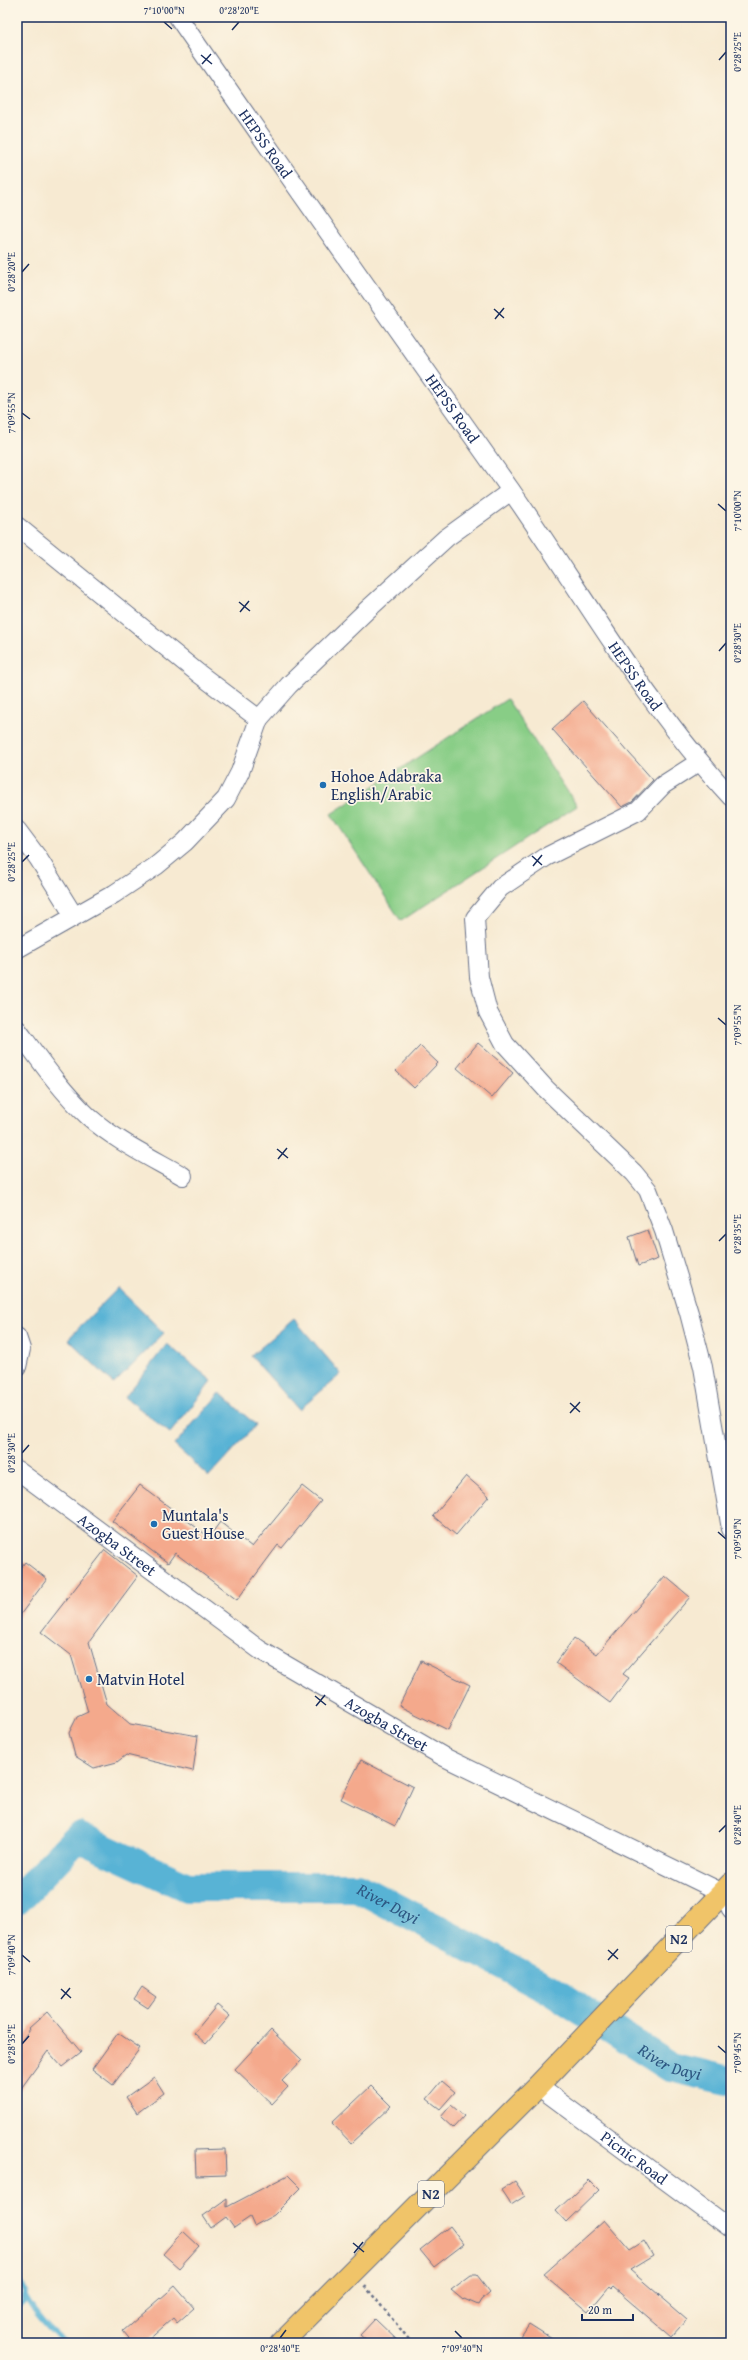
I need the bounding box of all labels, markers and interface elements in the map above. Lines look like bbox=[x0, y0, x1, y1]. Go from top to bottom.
text: 7°10'00"N bbox=[143, 3, 185, 18]
text: 0°28'20"E bbox=[219, 3, 259, 18]
text: 0°28'25"E bbox=[730, 32, 745, 72]
street label: HEPSS Road bbox=[233, 104, 299, 183]
text: 0°28'20"E bbox=[4, 252, 19, 292]
street label: HEPSS Road bbox=[420, 369, 486, 448]
text: 7°09'55"N bbox=[4, 392, 19, 434]
text: 7°10'00"N bbox=[730, 490, 745, 532]
text: 0°28'30"E bbox=[730, 623, 745, 663]
street label: HEPSS Road bbox=[603, 636, 668, 716]
place label: Hohoe Adabraka English/Arabic bbox=[331, 764, 442, 806]
marker: Hohoe Adabraka English/Arabic bbox=[318, 780, 328, 790]
text: 0°28'25"E bbox=[4, 842, 19, 882]
text: 7°09'55"N bbox=[730, 1004, 745, 1046]
text: 0°28'35"E bbox=[730, 1214, 745, 1254]
text: 0°28'30"E bbox=[4, 1433, 19, 1473]
place label: Muntala's Guest House bbox=[162, 1503, 244, 1545]
street label: Azogba Street bbox=[73, 1507, 162, 1582]
text: 7°09'50"N bbox=[730, 1518, 745, 1560]
marker: Muntala's Guest House bbox=[149, 1519, 159, 1529]
place label: Matvin Hotel bbox=[97, 1667, 185, 1691]
marker: Matvin Hotel bbox=[84, 1674, 94, 1684]
street label: Azogba Street bbox=[341, 1690, 433, 1758]
text: 0°28'40"E bbox=[730, 1805, 745, 1845]
water label: River Dayi bbox=[352, 1876, 425, 1930]
road number: N2 bbox=[666, 1926, 692, 1952]
text: 7°09'40"N bbox=[4, 1934, 19, 1976]
text: 0°28'35"E bbox=[4, 2024, 19, 2064]
text: 7°09'45"N bbox=[730, 2032, 745, 2074]
water label: River Dayi bbox=[633, 2036, 704, 2086]
street label: Picnic Road bbox=[596, 2125, 673, 2191]
road number: N2 bbox=[418, 2181, 444, 2207]
scale bar bbox=[582, 2296, 633, 2322]
text: 20 m bbox=[588, 2301, 612, 2318]
text: 0°28'40"E bbox=[260, 2341, 300, 2356]
text: 7°09'40"N bbox=[441, 2341, 483, 2356]

